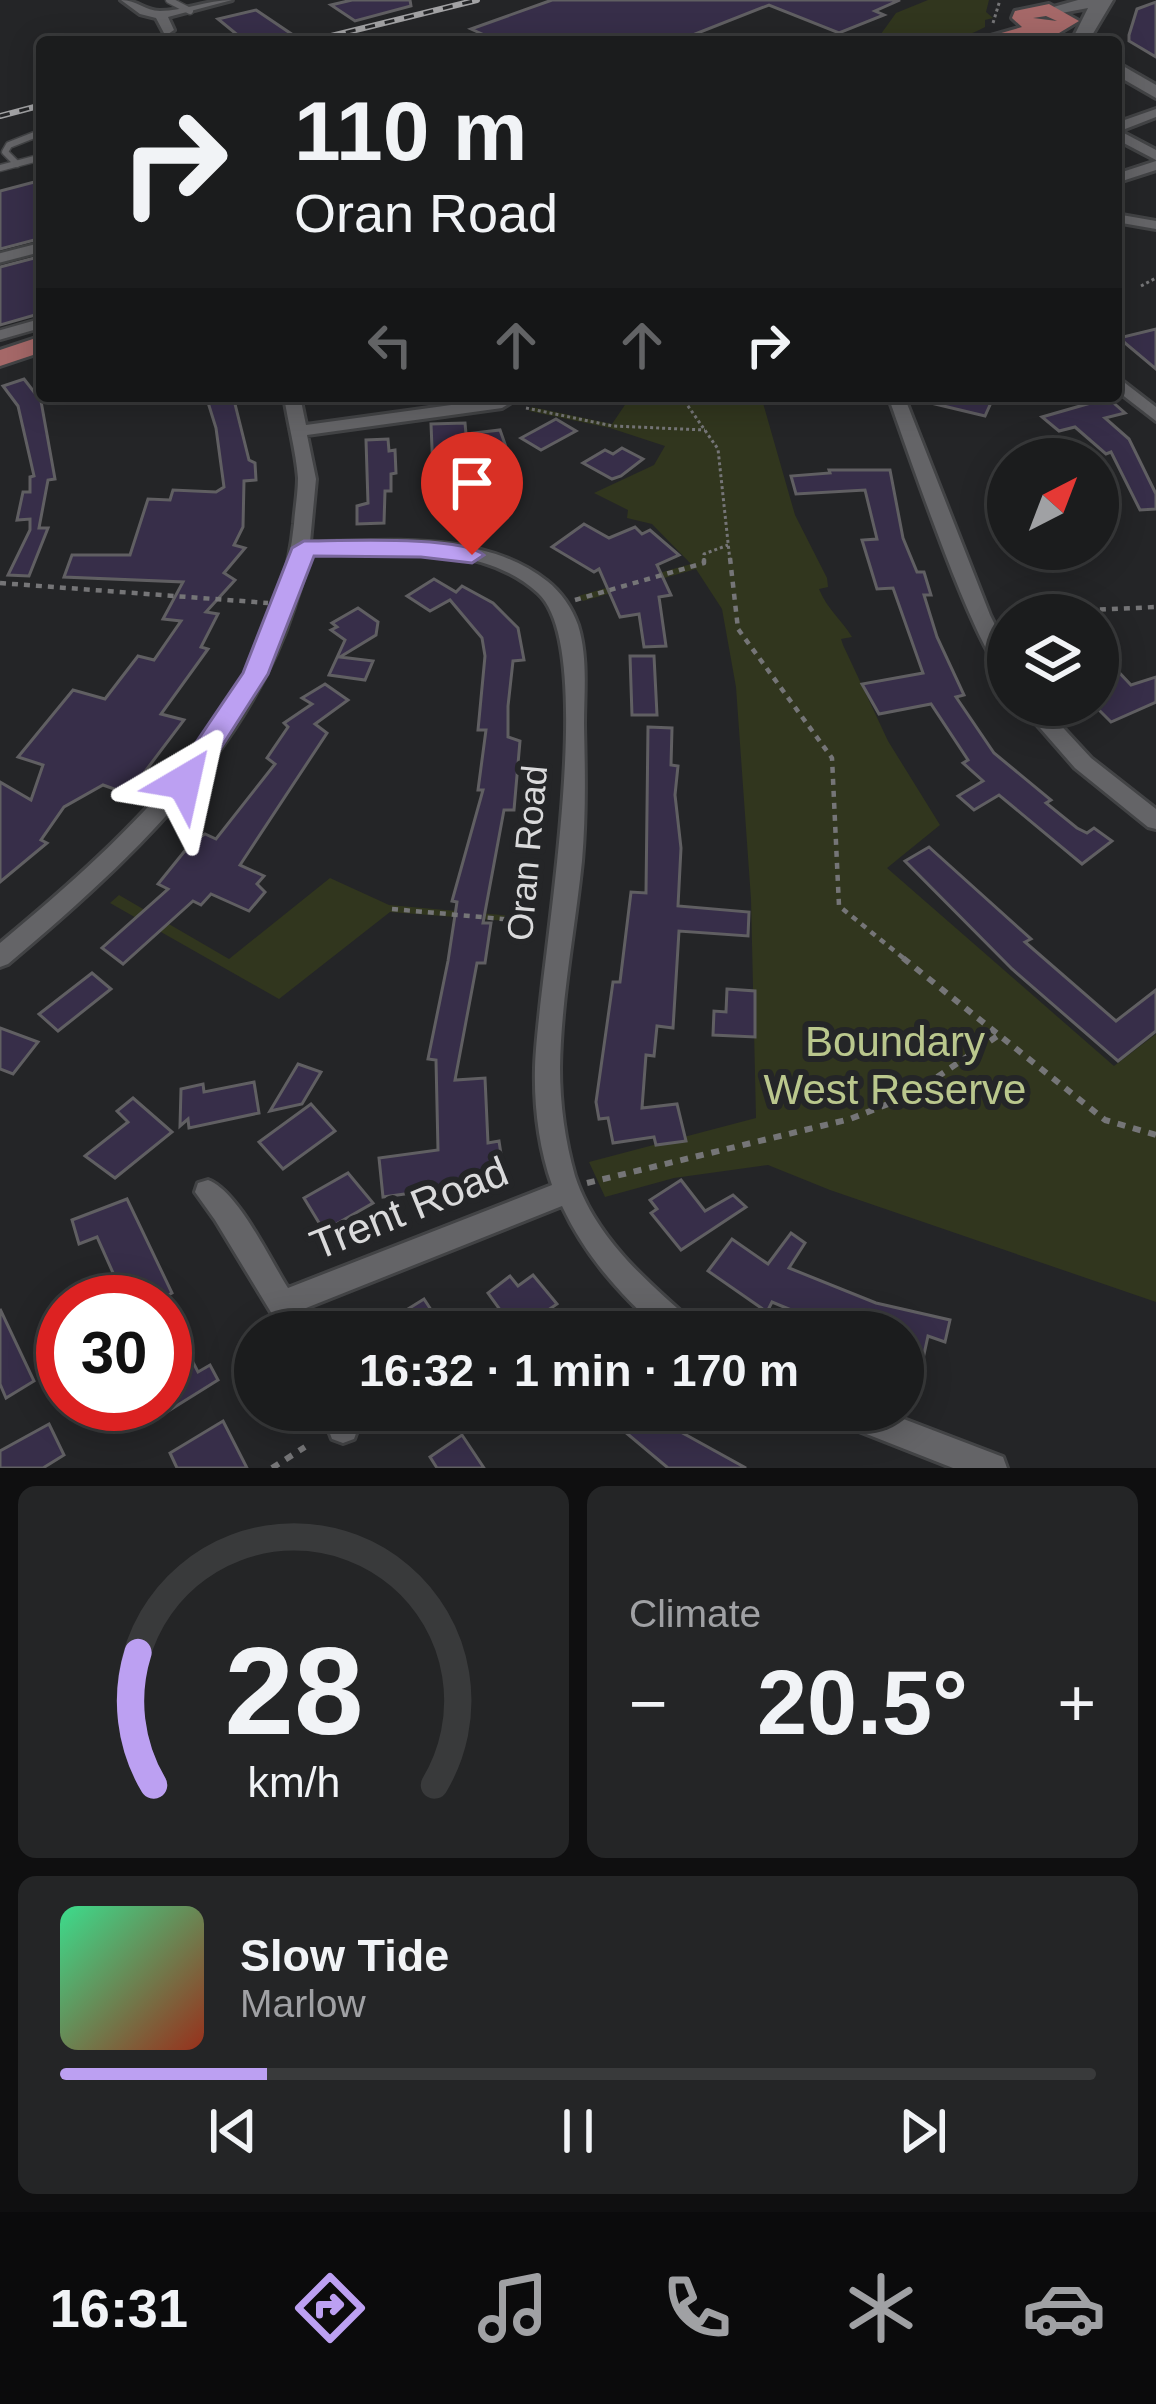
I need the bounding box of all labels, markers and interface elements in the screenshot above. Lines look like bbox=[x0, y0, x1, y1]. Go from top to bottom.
icon: right bbox=[96, 84, 252, 240]
text: 110 m bbox=[294, 84, 528, 178]
text: Oran Road bbox=[294, 183, 558, 243]
icon: left bbox=[357, 312, 423, 378]
icon: ahead bbox=[483, 312, 549, 378]
icon: ahead bbox=[609, 312, 675, 378]
icon: right bbox=[735, 312, 801, 378]
pin bbox=[421, 432, 523, 555]
north arrow bbox=[987, 438, 1119, 570]
map controls bbox=[987, 438, 1119, 726]
icon: arrive bbox=[439, 450, 505, 516]
button: layers bbox=[987, 594, 1119, 726]
position arrow bbox=[121, 719, 247, 845]
street label: Oran Road bbox=[499, 763, 555, 943]
park label: Boundary West Reserve bbox=[764, 1018, 1026, 1113]
street label: Trent Road bbox=[304, 1147, 514, 1269]
speed limit sign: 30 bbox=[36, 1275, 192, 1431]
text: 16:32 · 1 min · 170 m bbox=[359, 1345, 799, 1396]
text: Climate bbox=[629, 1592, 761, 1635]
text: 28 bbox=[224, 1621, 363, 1760]
text: 20.5° bbox=[757, 1653, 968, 1753]
text: − bbox=[629, 1666, 668, 1740]
text: + bbox=[1057, 1666, 1096, 1740]
text: km/h bbox=[247, 1758, 340, 1806]
text: Slow Tide bbox=[240, 1930, 449, 1981]
text: Marlow bbox=[240, 1982, 366, 2025]
icon: previous bbox=[200, 2098, 266, 2164]
icon: pause bbox=[545, 2098, 611, 2164]
icon: next bbox=[890, 2098, 956, 2164]
icon: directions bbox=[288, 2266, 372, 2350]
icon: music bbox=[471, 2266, 555, 2350]
icon: phone bbox=[655, 2266, 739, 2350]
icon: climate bbox=[839, 2266, 923, 2350]
icon: car bbox=[1022, 2266, 1106, 2350]
text: 16:31 bbox=[50, 2278, 188, 2338]

